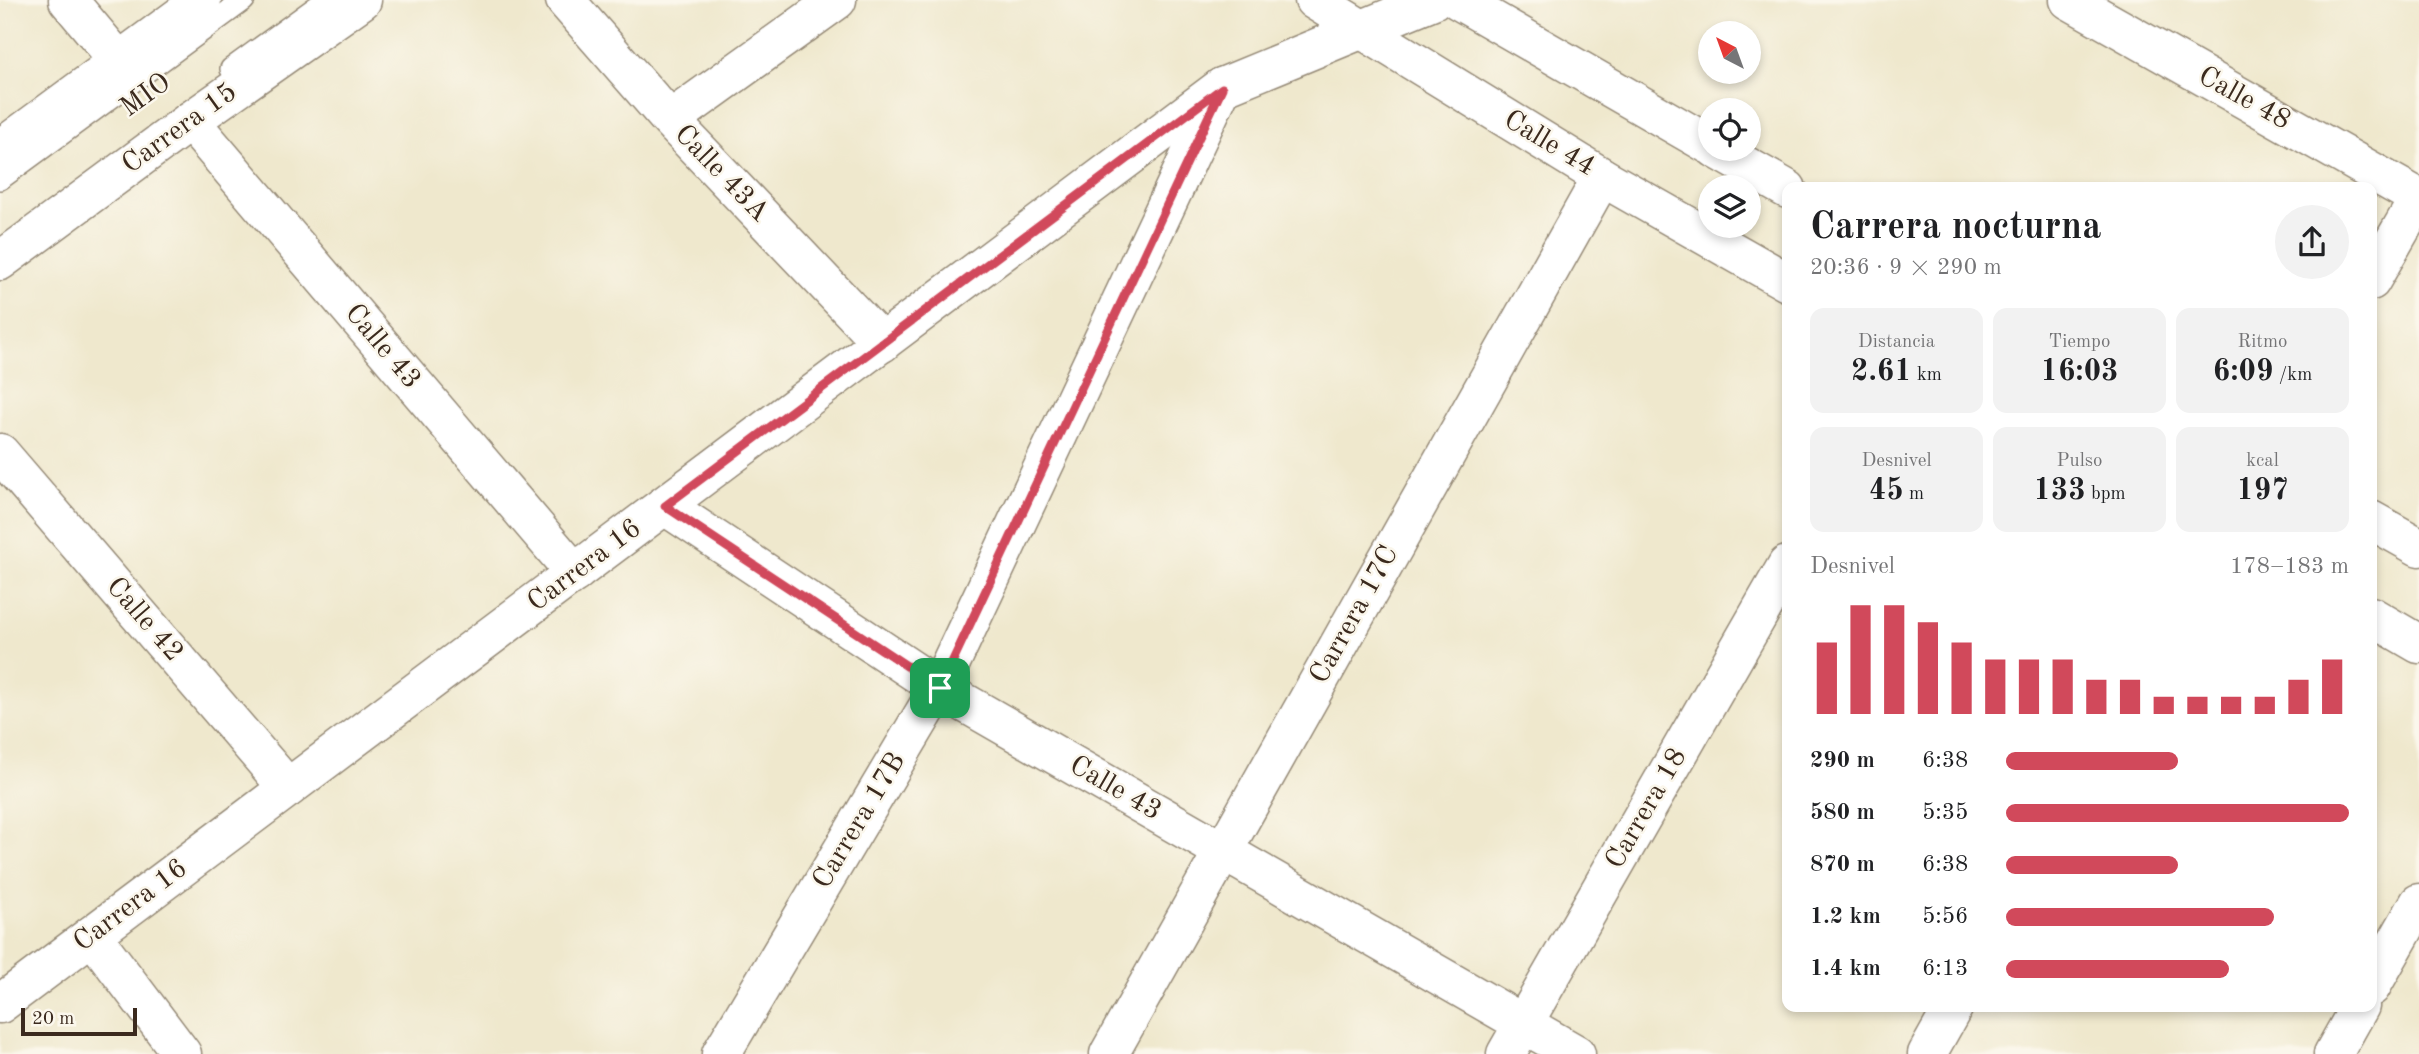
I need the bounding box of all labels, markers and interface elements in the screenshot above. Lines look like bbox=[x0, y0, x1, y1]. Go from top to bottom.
north arrow bbox=[1698, 21, 1760, 84]
map controls bbox=[1698, 21, 1761, 238]
street label: Calle 48 bbox=[2193, 62, 2295, 136]
street label: MIO bbox=[116, 69, 176, 123]
street label: Carrera 15 bbox=[118, 78, 242, 180]
button: locate bbox=[1698, 98, 1761, 161]
street label: Calle 44 bbox=[1499, 106, 1599, 182]
street label: Calle 43A bbox=[668, 120, 774, 228]
button: layers bbox=[1698, 175, 1761, 238]
button: share bbox=[2275, 205, 2349, 279]
text: Carrera nocturna bbox=[1810, 209, 2101, 247]
text: 20:36 · 9 × 290 m bbox=[1810, 256, 2002, 279]
street label: Calle 43 bbox=[339, 299, 425, 395]
text: Distancia bbox=[1858, 333, 1935, 352]
text: Tiempo bbox=[2049, 333, 2110, 352]
text: Ritmo bbox=[2238, 333, 2287, 352]
text: 2.61 bbox=[1851, 357, 1912, 387]
text: 16:03 bbox=[2041, 357, 2119, 387]
text: 6:09 bbox=[2213, 357, 2273, 387]
text: km bbox=[1912, 366, 1942, 385]
text: /km bbox=[2273, 366, 2312, 385]
text: Desnivel bbox=[1861, 452, 1932, 471]
text: Pulso bbox=[2057, 452, 2102, 471]
text: kcal bbox=[2246, 452, 2279, 471]
text: 45 bbox=[1869, 476, 1904, 506]
text: 133 bbox=[2033, 476, 2086, 506]
text: 197 bbox=[2236, 476, 2289, 506]
text: m bbox=[1904, 485, 1924, 504]
text: bpm bbox=[2086, 485, 2126, 504]
street label: Carrera 16 bbox=[523, 514, 647, 618]
street label: Carrera 17C bbox=[1306, 541, 1404, 689]
text: Desnivel bbox=[1810, 555, 1895, 578]
text: 178–183 m bbox=[2230, 555, 2349, 578]
street label: Calle 42 bbox=[100, 573, 188, 667]
pin bbox=[910, 658, 970, 718]
icon: arrive bbox=[921, 669, 959, 707]
street label: Carrera 18 bbox=[1601, 744, 1693, 874]
street label: Carrera 17B bbox=[808, 748, 912, 894]
text: 290 m bbox=[1810, 749, 1875, 772]
text: 6:38 bbox=[1922, 749, 1968, 772]
street label: Calle 43 bbox=[1064, 752, 1166, 826]
text: 580 m bbox=[1810, 801, 1875, 824]
text: 5:35 bbox=[1922, 801, 1968, 824]
text: 870 m bbox=[1810, 853, 1875, 876]
text: 6:38 bbox=[1922, 853, 1968, 876]
street label: Carrera 16 bbox=[69, 854, 193, 958]
text: 1.2 km bbox=[1810, 905, 1881, 928]
text: 5:56 bbox=[1922, 905, 1968, 928]
text: 1.4 km bbox=[1810, 957, 1881, 980]
text: 6:13 bbox=[1922, 957, 1968, 980]
scale bar bbox=[21, 1005, 136, 1037]
text: 20 m bbox=[32, 1010, 74, 1029]

